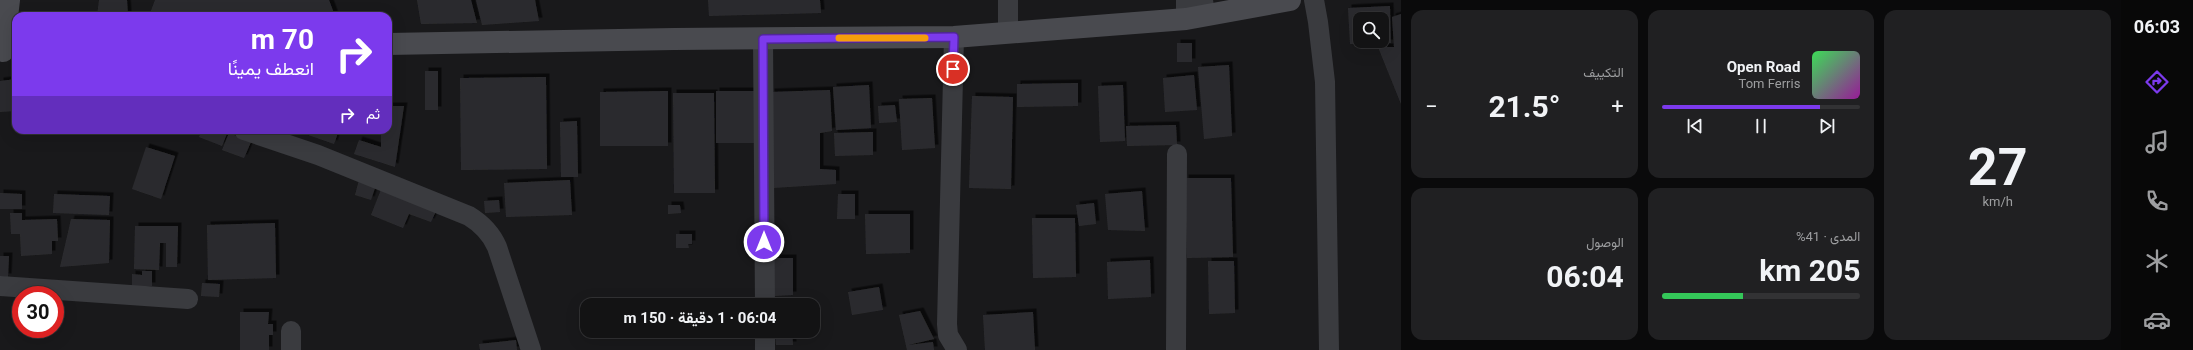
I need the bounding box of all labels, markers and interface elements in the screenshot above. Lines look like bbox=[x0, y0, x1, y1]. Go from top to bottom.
map controls bbox=[1353, 12, 1389, 48]
button: search bbox=[1353, 12, 1389, 48]
text: 06:03 bbox=[2134, 16, 2180, 37]
text: 70 m bbox=[251, 23, 314, 56]
icon: right bbox=[328, 28, 380, 80]
pin bbox=[936, 52, 970, 86]
text: انعطف يمينًا bbox=[228, 58, 314, 79]
icon: arrive bbox=[942, 58, 964, 80]
text: Open Road bbox=[1727, 58, 1800, 76]
text: التكييف bbox=[1583, 65, 1624, 80]
icon: directions bbox=[2143, 68, 2171, 96]
text: Tom Ferris bbox=[1739, 76, 1800, 91]
text: 21.5° bbox=[1488, 89, 1560, 124]
text: − bbox=[1425, 94, 1438, 119]
text: + bbox=[1611, 94, 1624, 119]
icon: right bbox=[336, 104, 358, 126]
text: ثم bbox=[366, 105, 380, 123]
icon: previous bbox=[1684, 115, 1706, 137]
icon: pause bbox=[1750, 115, 1772, 137]
icon: next bbox=[1816, 115, 1838, 137]
icon: music bbox=[2143, 128, 2171, 156]
text: 27 bbox=[1968, 137, 2028, 198]
icon: phone bbox=[2143, 187, 2171, 215]
text: km/h bbox=[1982, 194, 2013, 209]
position arrow bbox=[743, 221, 785, 263]
text: المدى · 41% bbox=[1796, 229, 1860, 244]
text: الوصول bbox=[1586, 235, 1624, 250]
icon: climate bbox=[2143, 247, 2171, 275]
text: 205 km bbox=[1759, 253, 1860, 288]
text: 06:04 bbox=[1546, 259, 1624, 294]
speed limit sign: 30 bbox=[12, 286, 64, 338]
icon: car bbox=[2143, 306, 2171, 334]
text: 06:04 · 1 دقيقة · 150 m bbox=[624, 309, 776, 327]

